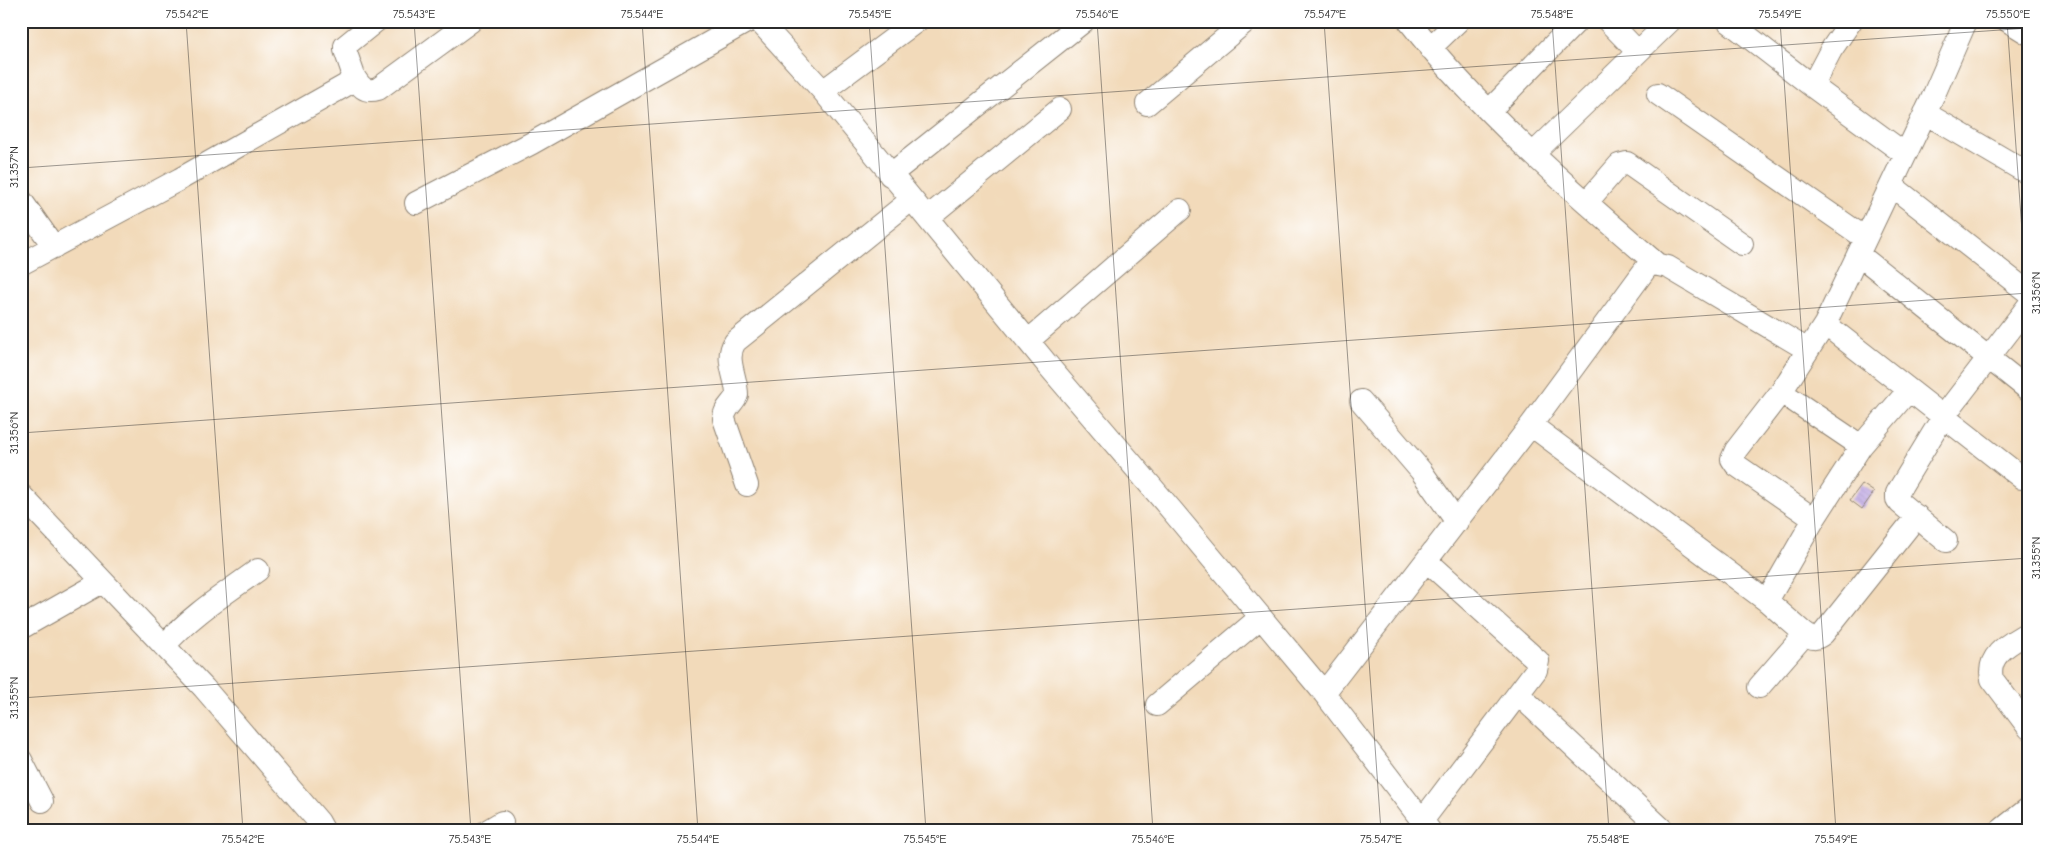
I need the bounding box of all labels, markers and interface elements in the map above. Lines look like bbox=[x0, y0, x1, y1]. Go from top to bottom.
text: 75.542°E bbox=[166, 7, 208, 21]
text: 75.543°E bbox=[393, 7, 435, 21]
text: 75.544°E bbox=[621, 7, 663, 21]
text: 75.545°E bbox=[848, 7, 892, 21]
text: 75.546°E bbox=[1075, 7, 1119, 21]
text: 75.547°E bbox=[1304, 7, 1346, 21]
text: 75.548°E bbox=[1531, 7, 1573, 21]
text: 75.549°E bbox=[1759, 7, 1801, 21]
text: 75.550°E bbox=[1986, 7, 2030, 21]
text: 31.357°N bbox=[7, 146, 21, 188]
text: 31.356°N bbox=[2029, 272, 2043, 314]
text: 31.356°N bbox=[7, 412, 21, 454]
text: 31.355°N bbox=[2029, 537, 2043, 579]
text: 31.355°N bbox=[7, 677, 21, 719]
text: 75.542°E bbox=[222, 832, 264, 846]
text: 75.543°E bbox=[449, 832, 491, 846]
text: 75.544°E bbox=[677, 832, 719, 846]
text: 75.545°E bbox=[903, 832, 947, 846]
text: 75.546°E bbox=[1131, 832, 1175, 846]
text: 75.547°E bbox=[1360, 832, 1402, 846]
text: 75.548°E bbox=[1587, 832, 1629, 846]
text: 75.549°E bbox=[1815, 832, 1857, 846]

